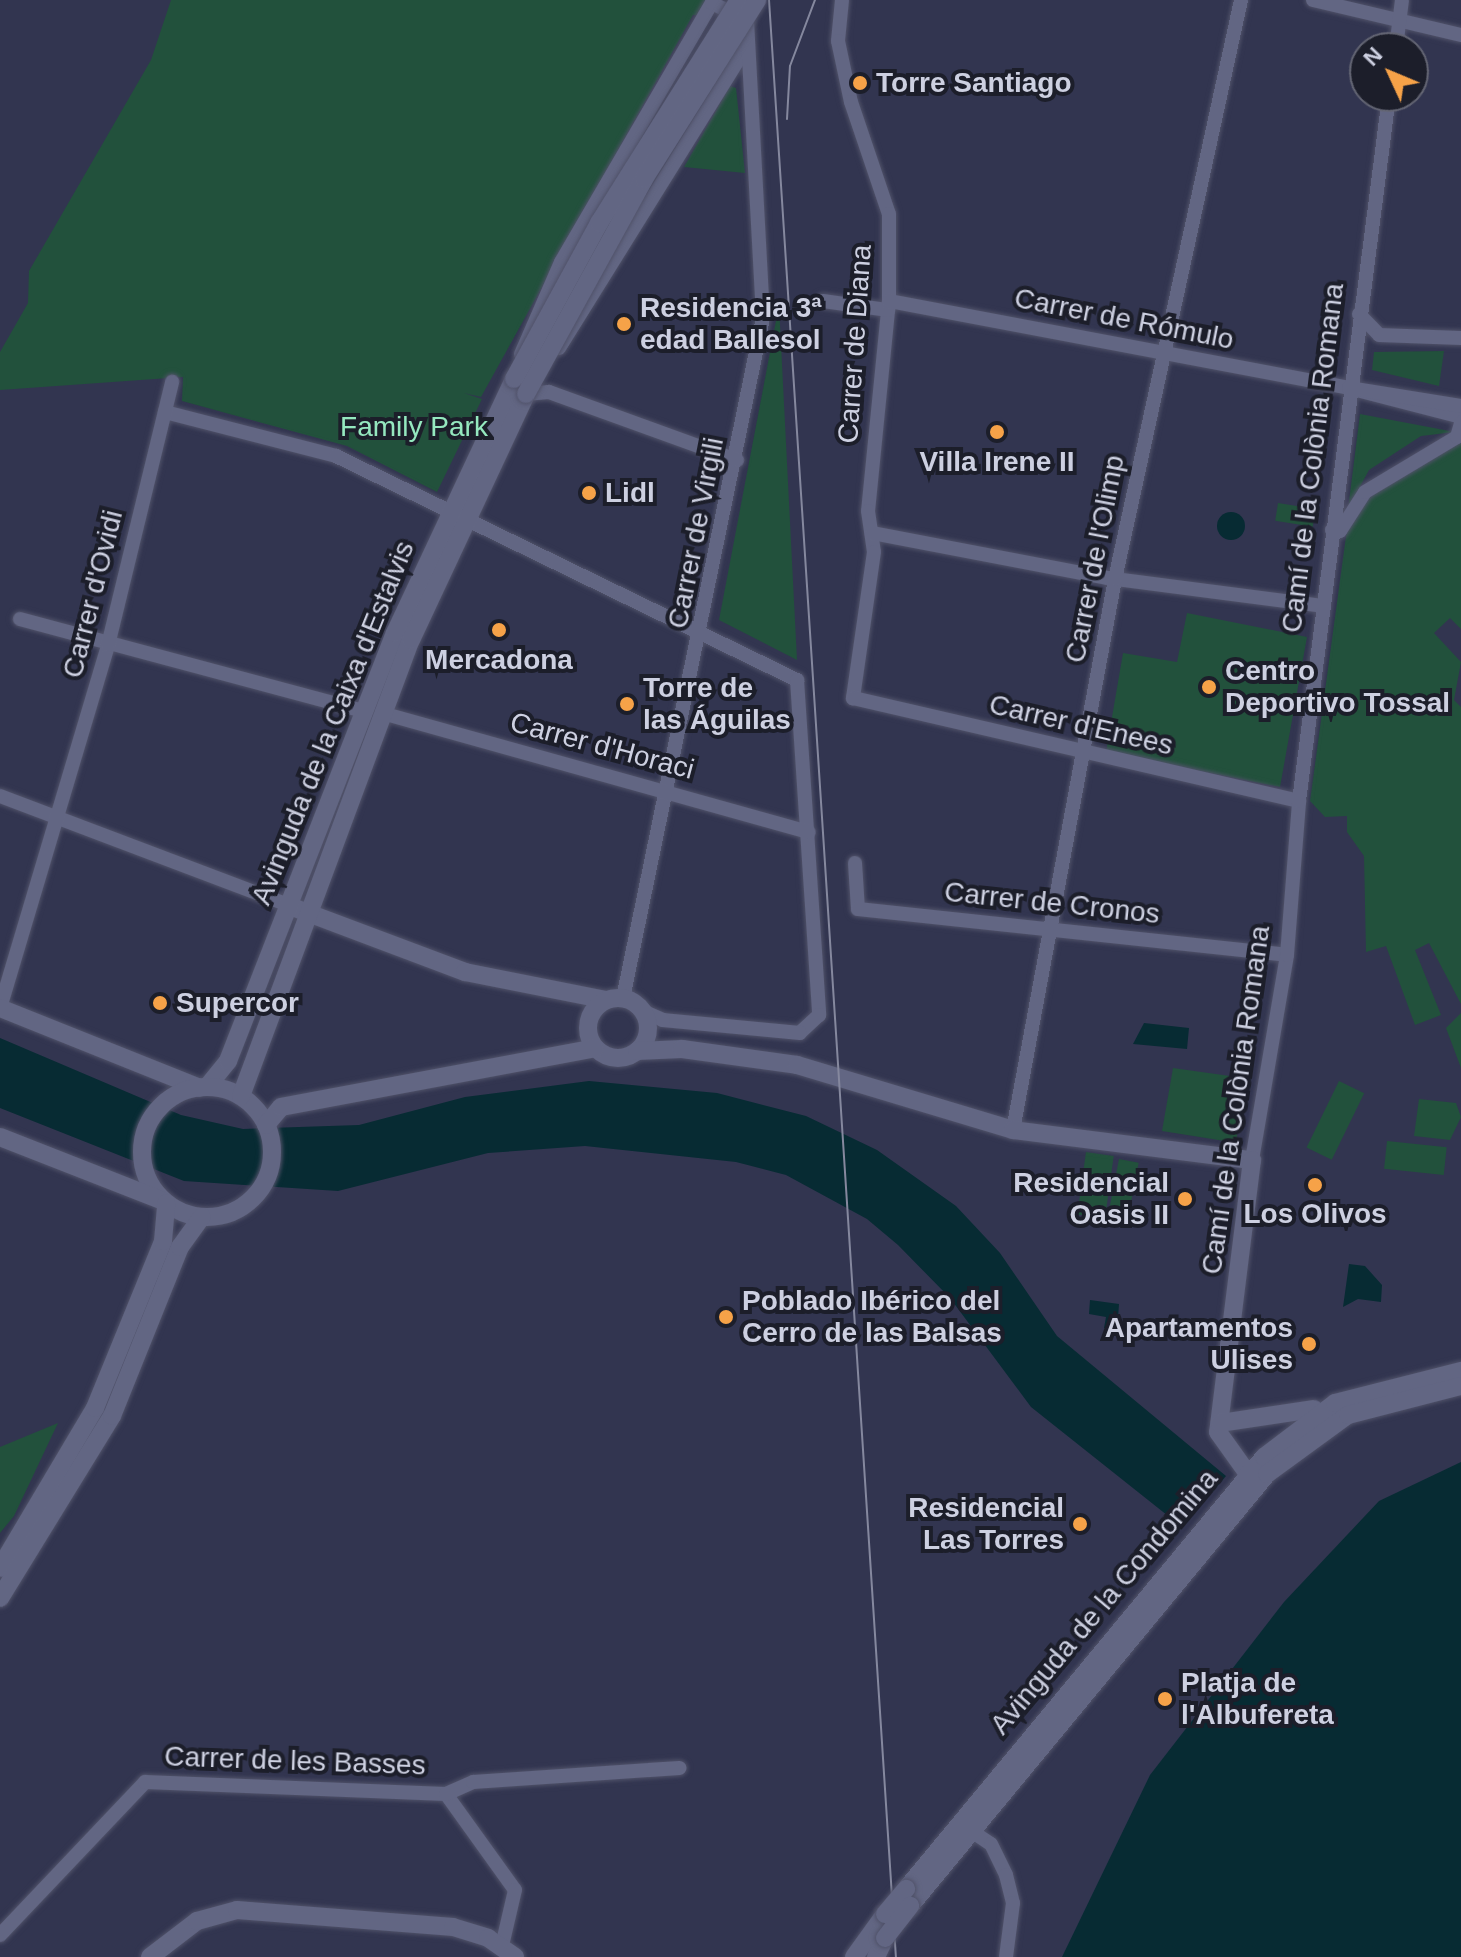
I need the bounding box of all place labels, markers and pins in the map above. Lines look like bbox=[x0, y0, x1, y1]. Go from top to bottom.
place label: Torre Santiago bbox=[876, 66, 1072, 100]
marker: Torre Santiago bbox=[851, 74, 869, 92]
place label: Residencia 3ª edad Ballesol bbox=[640, 291, 822, 357]
marker: Residencia 3ª edad Ballesol bbox=[615, 315, 633, 333]
marker: Villa Irene II bbox=[988, 423, 1006, 441]
place label: Villa Irene II bbox=[919, 445, 1075, 479]
place label: Lidl bbox=[605, 476, 655, 510]
marker: Lidl bbox=[580, 484, 598, 502]
marker: Mercadona bbox=[490, 621, 508, 639]
place label: Mercadona bbox=[425, 643, 573, 677]
place label: Centro Deportivo Tossal bbox=[1225, 654, 1450, 720]
place label: Torre de las Águilas bbox=[643, 671, 791, 737]
marker: Centro Deportivo Tossal bbox=[1200, 678, 1218, 696]
marker: Torre de las Águilas bbox=[618, 695, 636, 713]
place label: Supercor bbox=[176, 986, 299, 1020]
marker: Supercor bbox=[151, 994, 169, 1012]
place label: Residencial Oasis II bbox=[1013, 1166, 1169, 1232]
marker: Los Olivos bbox=[1306, 1176, 1324, 1194]
marker: Residencial Oasis II bbox=[1176, 1190, 1194, 1208]
place label: Los Olivos bbox=[1243, 1197, 1387, 1231]
place label: Poblado Ibérico del Cerro de las Balsas bbox=[742, 1284, 1002, 1350]
marker: Poblado Ibérico del Cerro de las Balsas bbox=[717, 1308, 735, 1326]
place label: Apartamentos Ulises bbox=[1105, 1311, 1293, 1377]
marker: Apartamentos Ulises bbox=[1300, 1335, 1318, 1353]
place label: Residencial Las Torres bbox=[908, 1491, 1064, 1557]
marker: Residencial Las Torres bbox=[1071, 1515, 1089, 1533]
place label: Platja de l'Albufereta bbox=[1181, 1666, 1334, 1732]
marker: Platja de l'Albufereta bbox=[1156, 1690, 1174, 1708]

